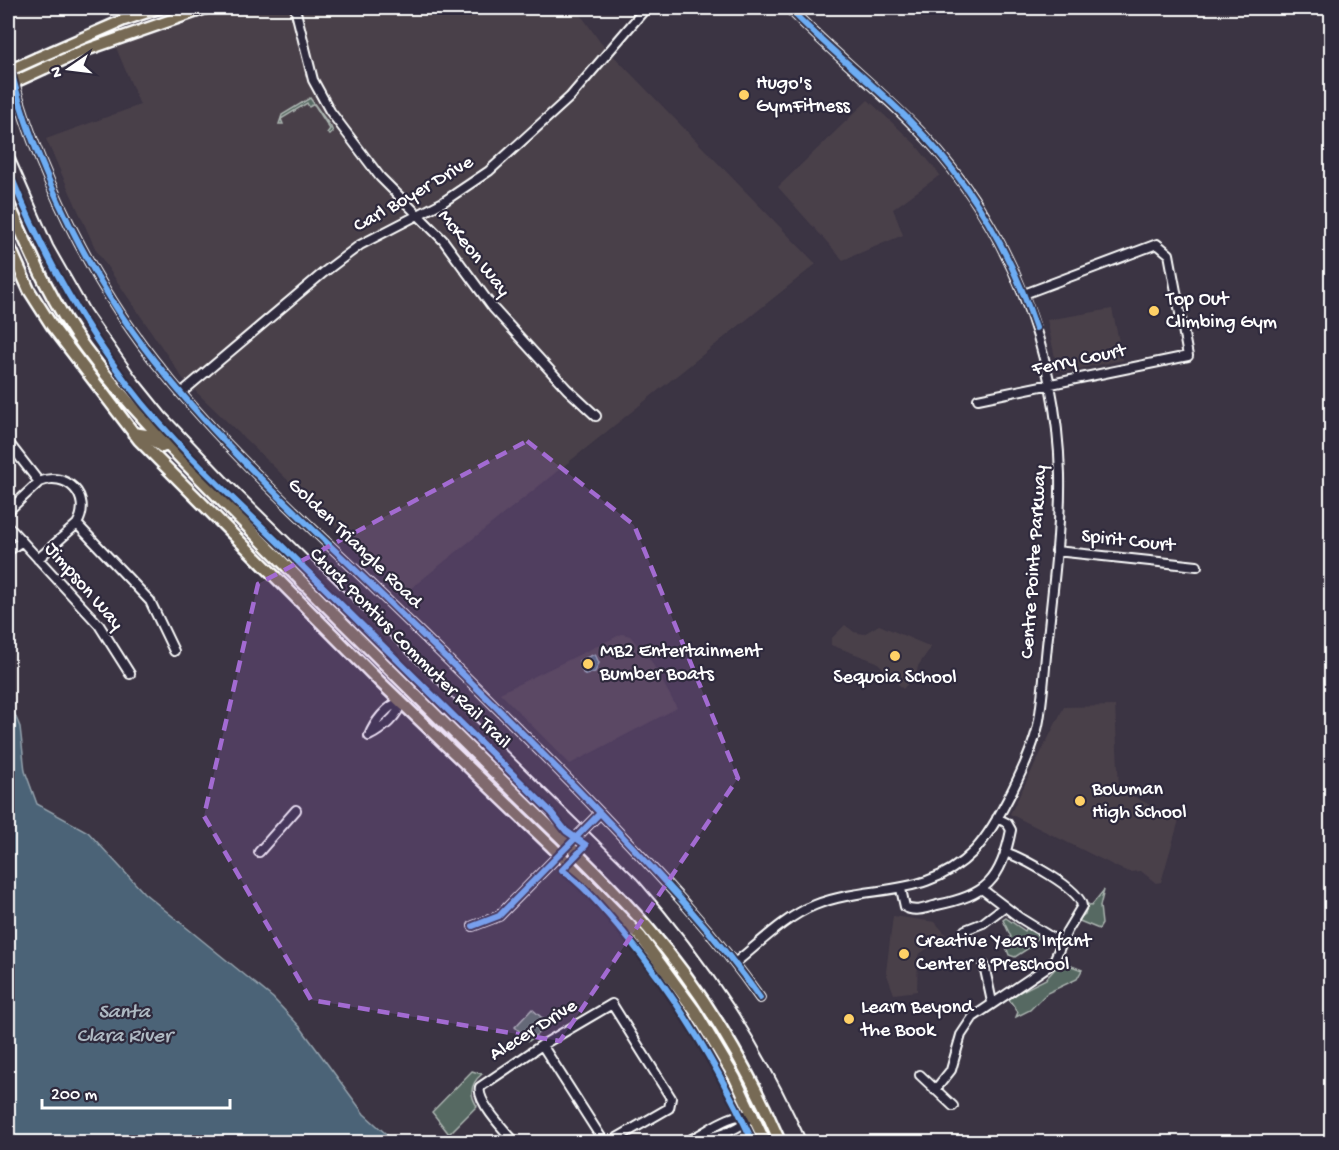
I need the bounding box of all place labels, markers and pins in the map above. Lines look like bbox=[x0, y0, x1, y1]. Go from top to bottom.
place label: Hugo's GymFitness bbox=[756, 73, 851, 119]
marker: Hugo's GymFitness bbox=[737, 88, 751, 102]
place label: Top Out Climbing Gym bbox=[1165, 289, 1277, 335]
marker: Top Out Climbing Gym bbox=[1147, 304, 1161, 318]
place label: MB2 Entertainment Bumber Boats bbox=[599, 641, 763, 687]
marker: Sequoia School bbox=[888, 649, 902, 663]
marker: MB2 Entertainment Bumber Boats bbox=[581, 657, 595, 671]
place label: Sequoia School bbox=[833, 667, 957, 690]
place label: Bowman High School bbox=[1091, 779, 1187, 825]
marker: Bowman High School bbox=[1073, 794, 1087, 808]
place label: Creative Years Infant Center & Preschool bbox=[916, 931, 1093, 977]
marker: Creative Years Infant Center & Preschool bbox=[897, 947, 911, 961]
place label: Learn Beyond the Book bbox=[859, 997, 975, 1043]
marker: Learn Beyond the Book bbox=[842, 1012, 856, 1026]

